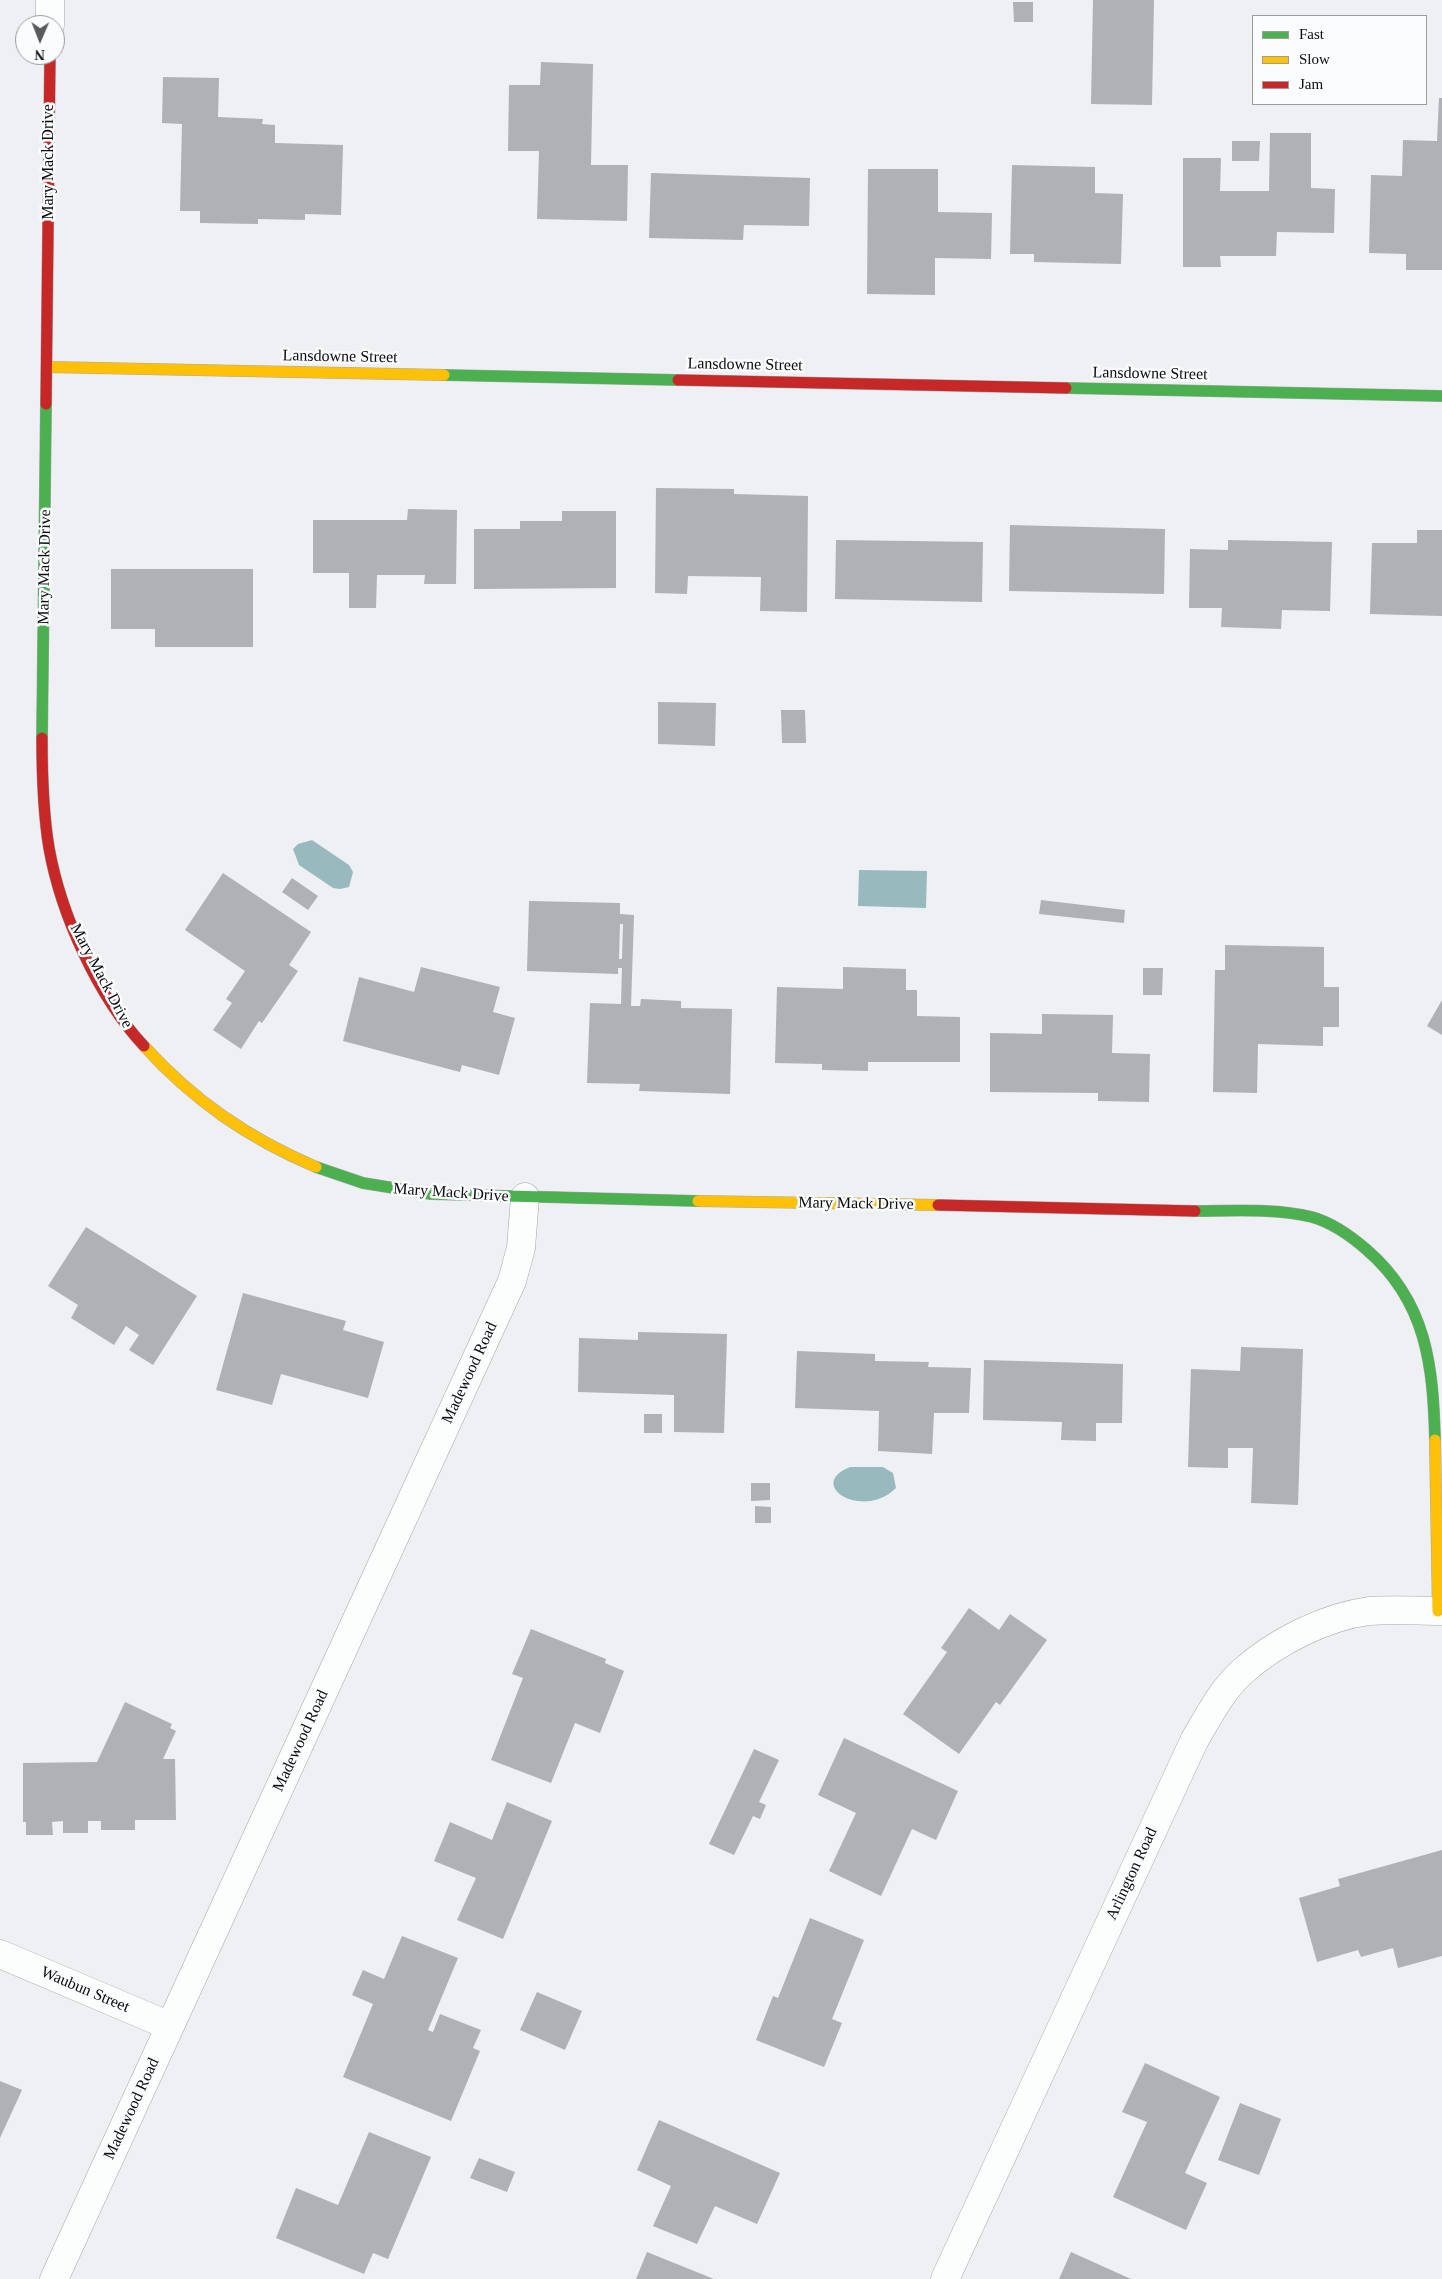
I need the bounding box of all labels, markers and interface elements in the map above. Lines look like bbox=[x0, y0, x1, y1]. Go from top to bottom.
north arrow bbox=[15, 15, 65, 65]
legend bbox=[1252, 15, 1427, 105]
text: Fast bbox=[1299, 26, 1324, 42]
text: N bbox=[35, 47, 45, 62]
text: Slow bbox=[1299, 51, 1330, 67]
text: Jam bbox=[1299, 76, 1323, 92]
street label: Mary Mack Drive bbox=[39, 104, 59, 220]
street label: Lansdowne Street bbox=[282, 346, 398, 368]
street label: Lansdowne Street bbox=[687, 354, 803, 376]
street label: Lansdowne Street bbox=[1092, 363, 1208, 385]
street label: Mary Mack Drive bbox=[34, 509, 56, 625]
street label: Mary Mack Drive bbox=[65, 920, 137, 1032]
street label: Mary Mack Drive bbox=[393, 1179, 509, 1207]
street label: Mary Mack Drive bbox=[798, 1193, 914, 1215]
street label: Madewood Road bbox=[438, 1319, 502, 1427]
street label: Madewood Road bbox=[269, 1687, 333, 1795]
street label: Arlington Road bbox=[1102, 1825, 1162, 1923]
street label: Waubun Street bbox=[38, 1963, 132, 2017]
street label: Madewood Road bbox=[100, 2055, 164, 2163]

